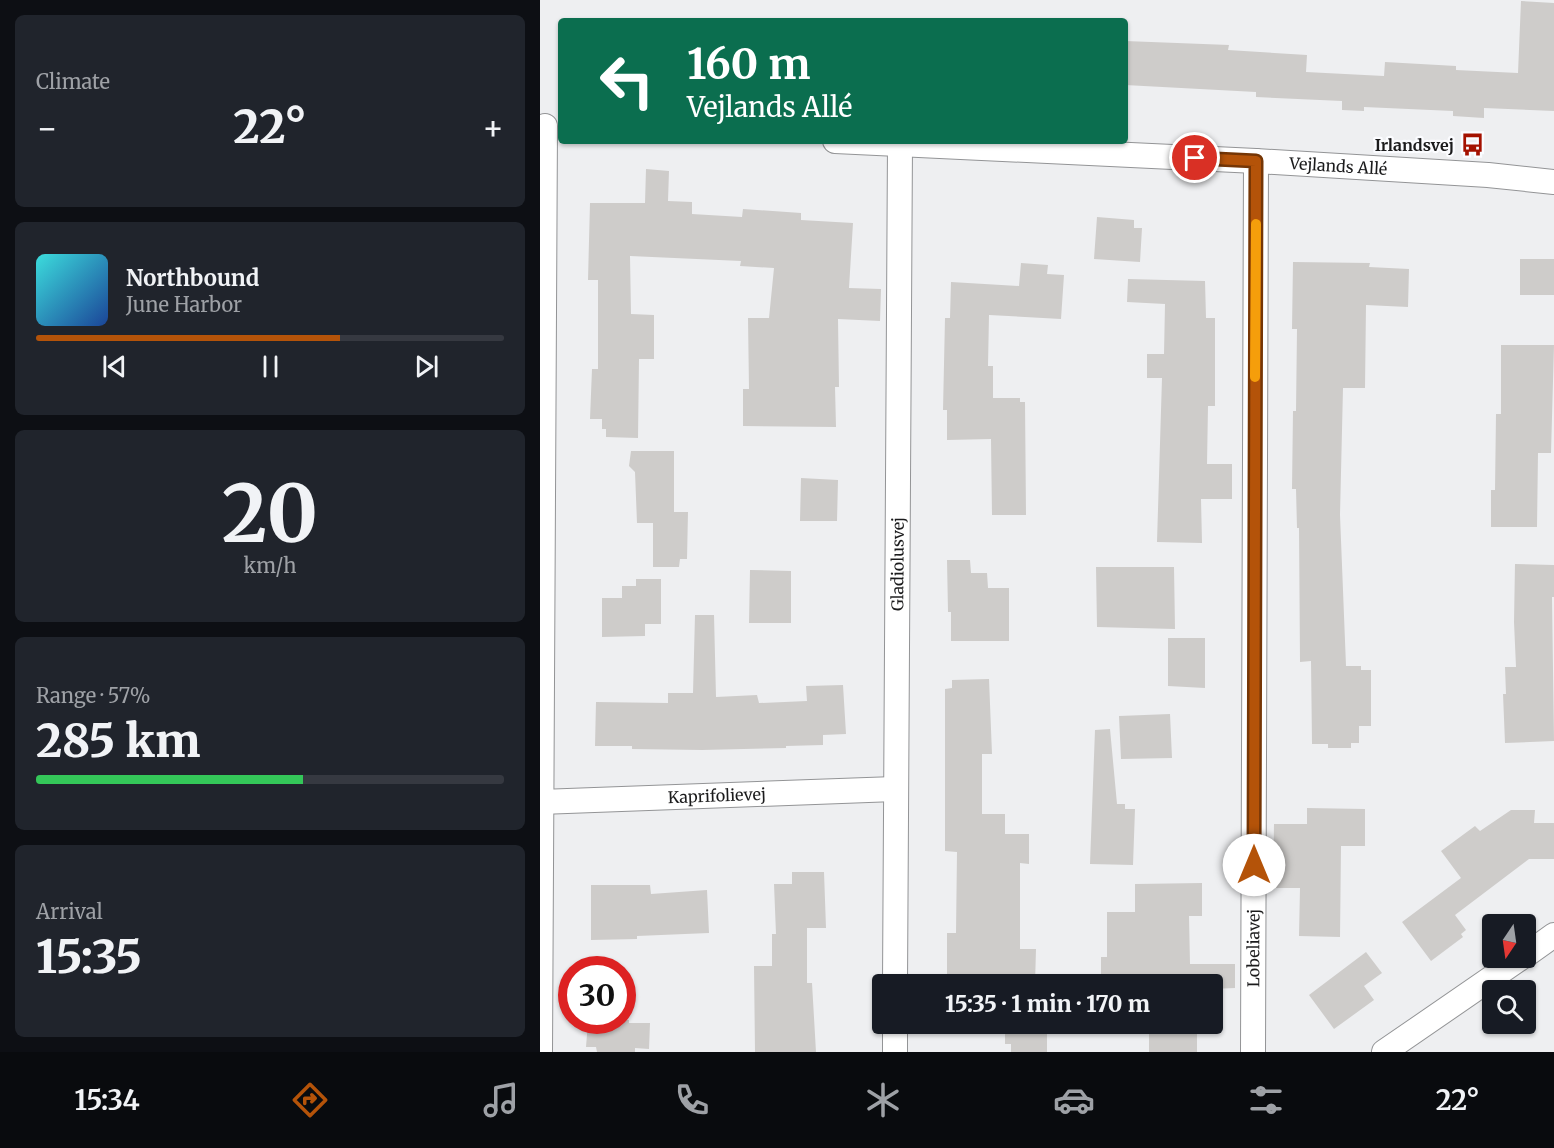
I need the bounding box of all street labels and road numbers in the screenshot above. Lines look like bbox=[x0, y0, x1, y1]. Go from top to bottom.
street label: Vejlands Allé bbox=[1288, 153, 1388, 179]
street label: Gladiolusvej bbox=[887, 517, 908, 611]
street label: Kaprifolievej bbox=[668, 784, 766, 807]
street label: Lobeliavej bbox=[1243, 909, 1263, 987]

